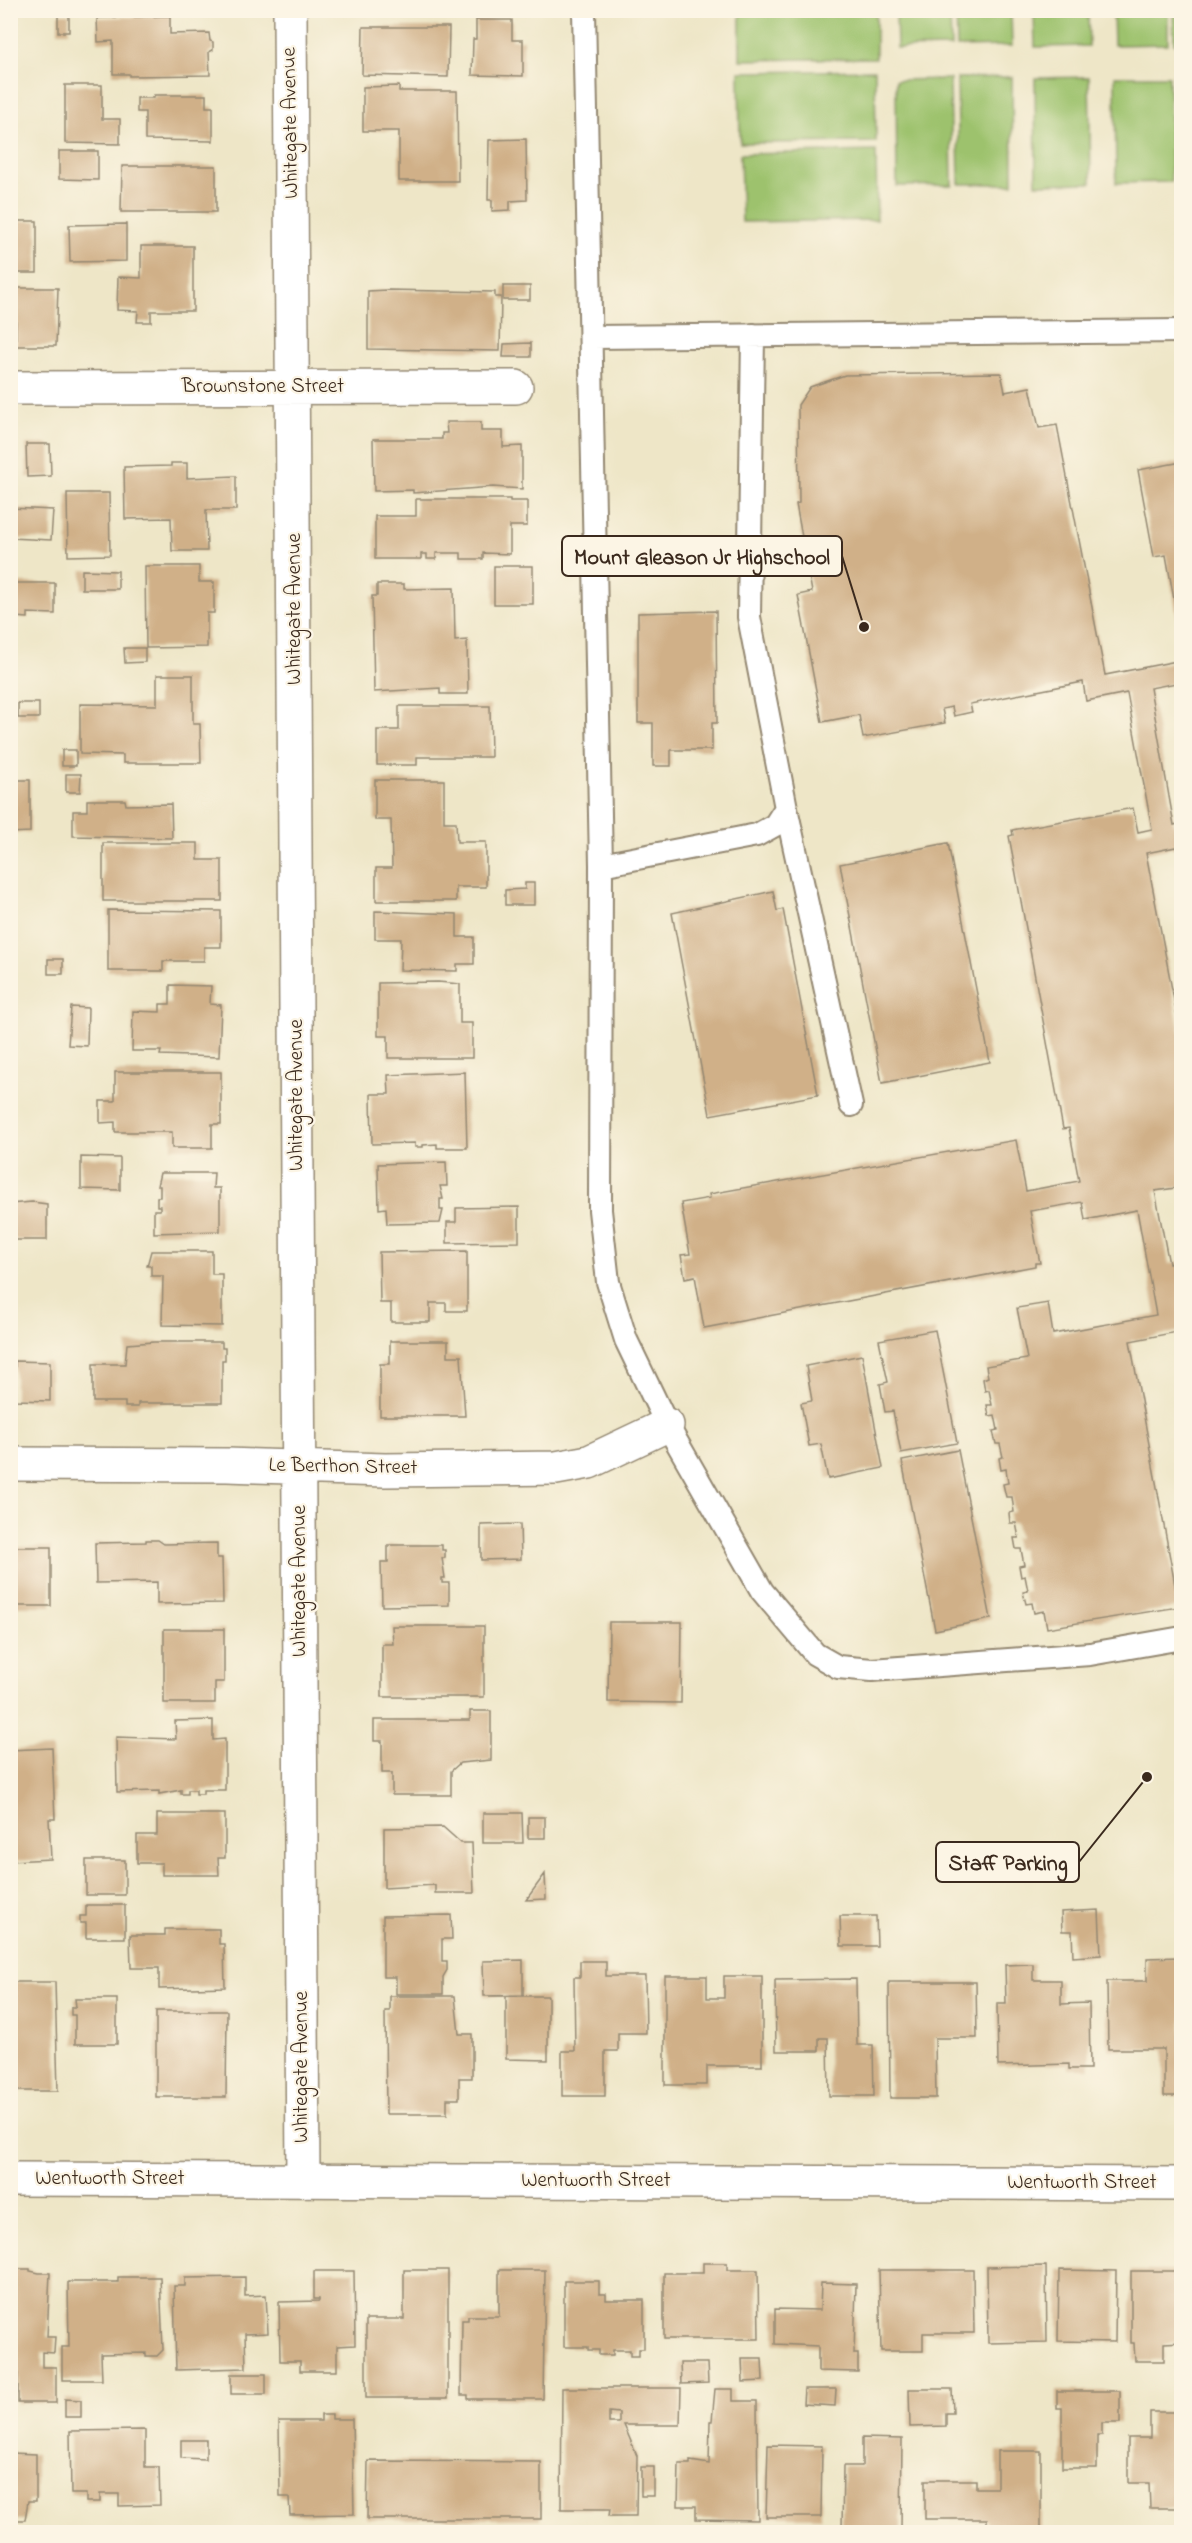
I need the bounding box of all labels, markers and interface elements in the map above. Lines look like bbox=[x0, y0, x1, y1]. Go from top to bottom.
street label: Whitegate Avenue bbox=[275, 46, 309, 199]
street label: Brownstone Street bbox=[181, 372, 344, 402]
street label: Whitegate Avenue bbox=[280, 533, 312, 685]
callout: Mount Gleason Jr Highschool bbox=[562, 536, 842, 576]
text: Mount Gleason Jr Highschool bbox=[574, 543, 830, 576]
street label: Whitegate Avenue bbox=[282, 1019, 314, 1171]
street label: Le Berthon Street bbox=[268, 1451, 418, 1483]
street label: Whitegate Avenue bbox=[285, 1505, 317, 1657]
callout: Staff Parking bbox=[936, 1842, 1079, 1882]
text: Staff Parking bbox=[948, 1849, 1068, 1882]
street label: Whitegate Avenue bbox=[287, 1991, 319, 2143]
street label: Wentworth Street bbox=[35, 2164, 185, 2194]
street label: Wentworth Street bbox=[521, 2166, 671, 2196]
street label: Wentworth Street bbox=[1007, 2168, 1157, 2198]

